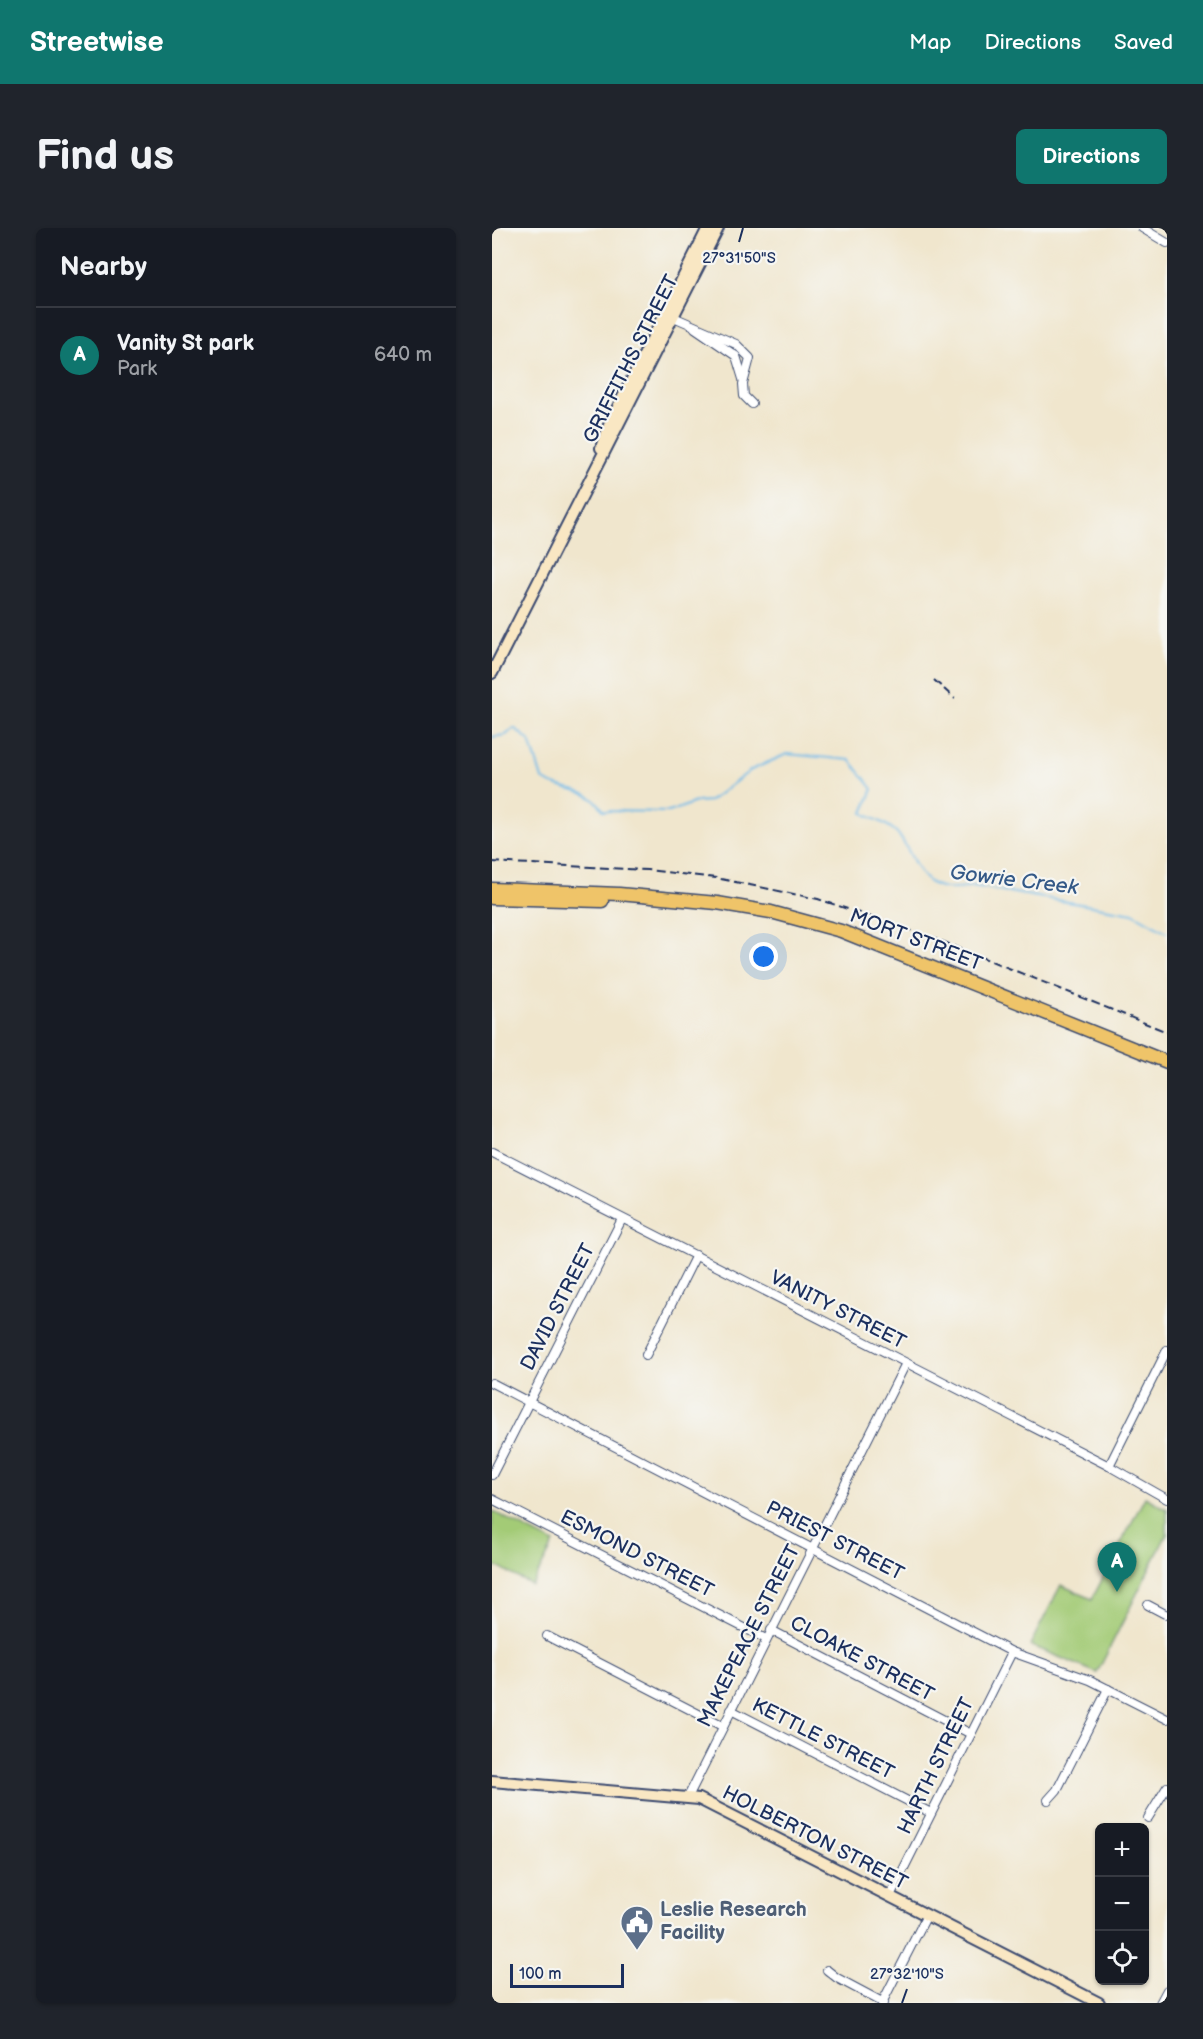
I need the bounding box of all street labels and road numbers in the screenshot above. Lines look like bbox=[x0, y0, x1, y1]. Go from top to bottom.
street label: GRIFFITHS STREET bbox=[578, 271, 684, 447]
street label: MORT STREET bbox=[846, 904, 986, 976]
street label: DAVID STREET bbox=[516, 1240, 600, 1374]
street label: VANITY STREET bbox=[766, 1265, 910, 1355]
street label: PRIEST STREET bbox=[762, 1496, 908, 1586]
street label: ESMOND STREET bbox=[556, 1505, 718, 1603]
street label: MAKEPEACE STREET bbox=[693, 1541, 805, 1731]
street label: CLOAKE STREET bbox=[786, 1611, 938, 1707]
street label: KETTLE STREET bbox=[748, 1693, 898, 1785]
street label: HARTH STREET bbox=[893, 1694, 979, 1838]
street label: HOLBERTON STREET bbox=[718, 1781, 912, 1895]

